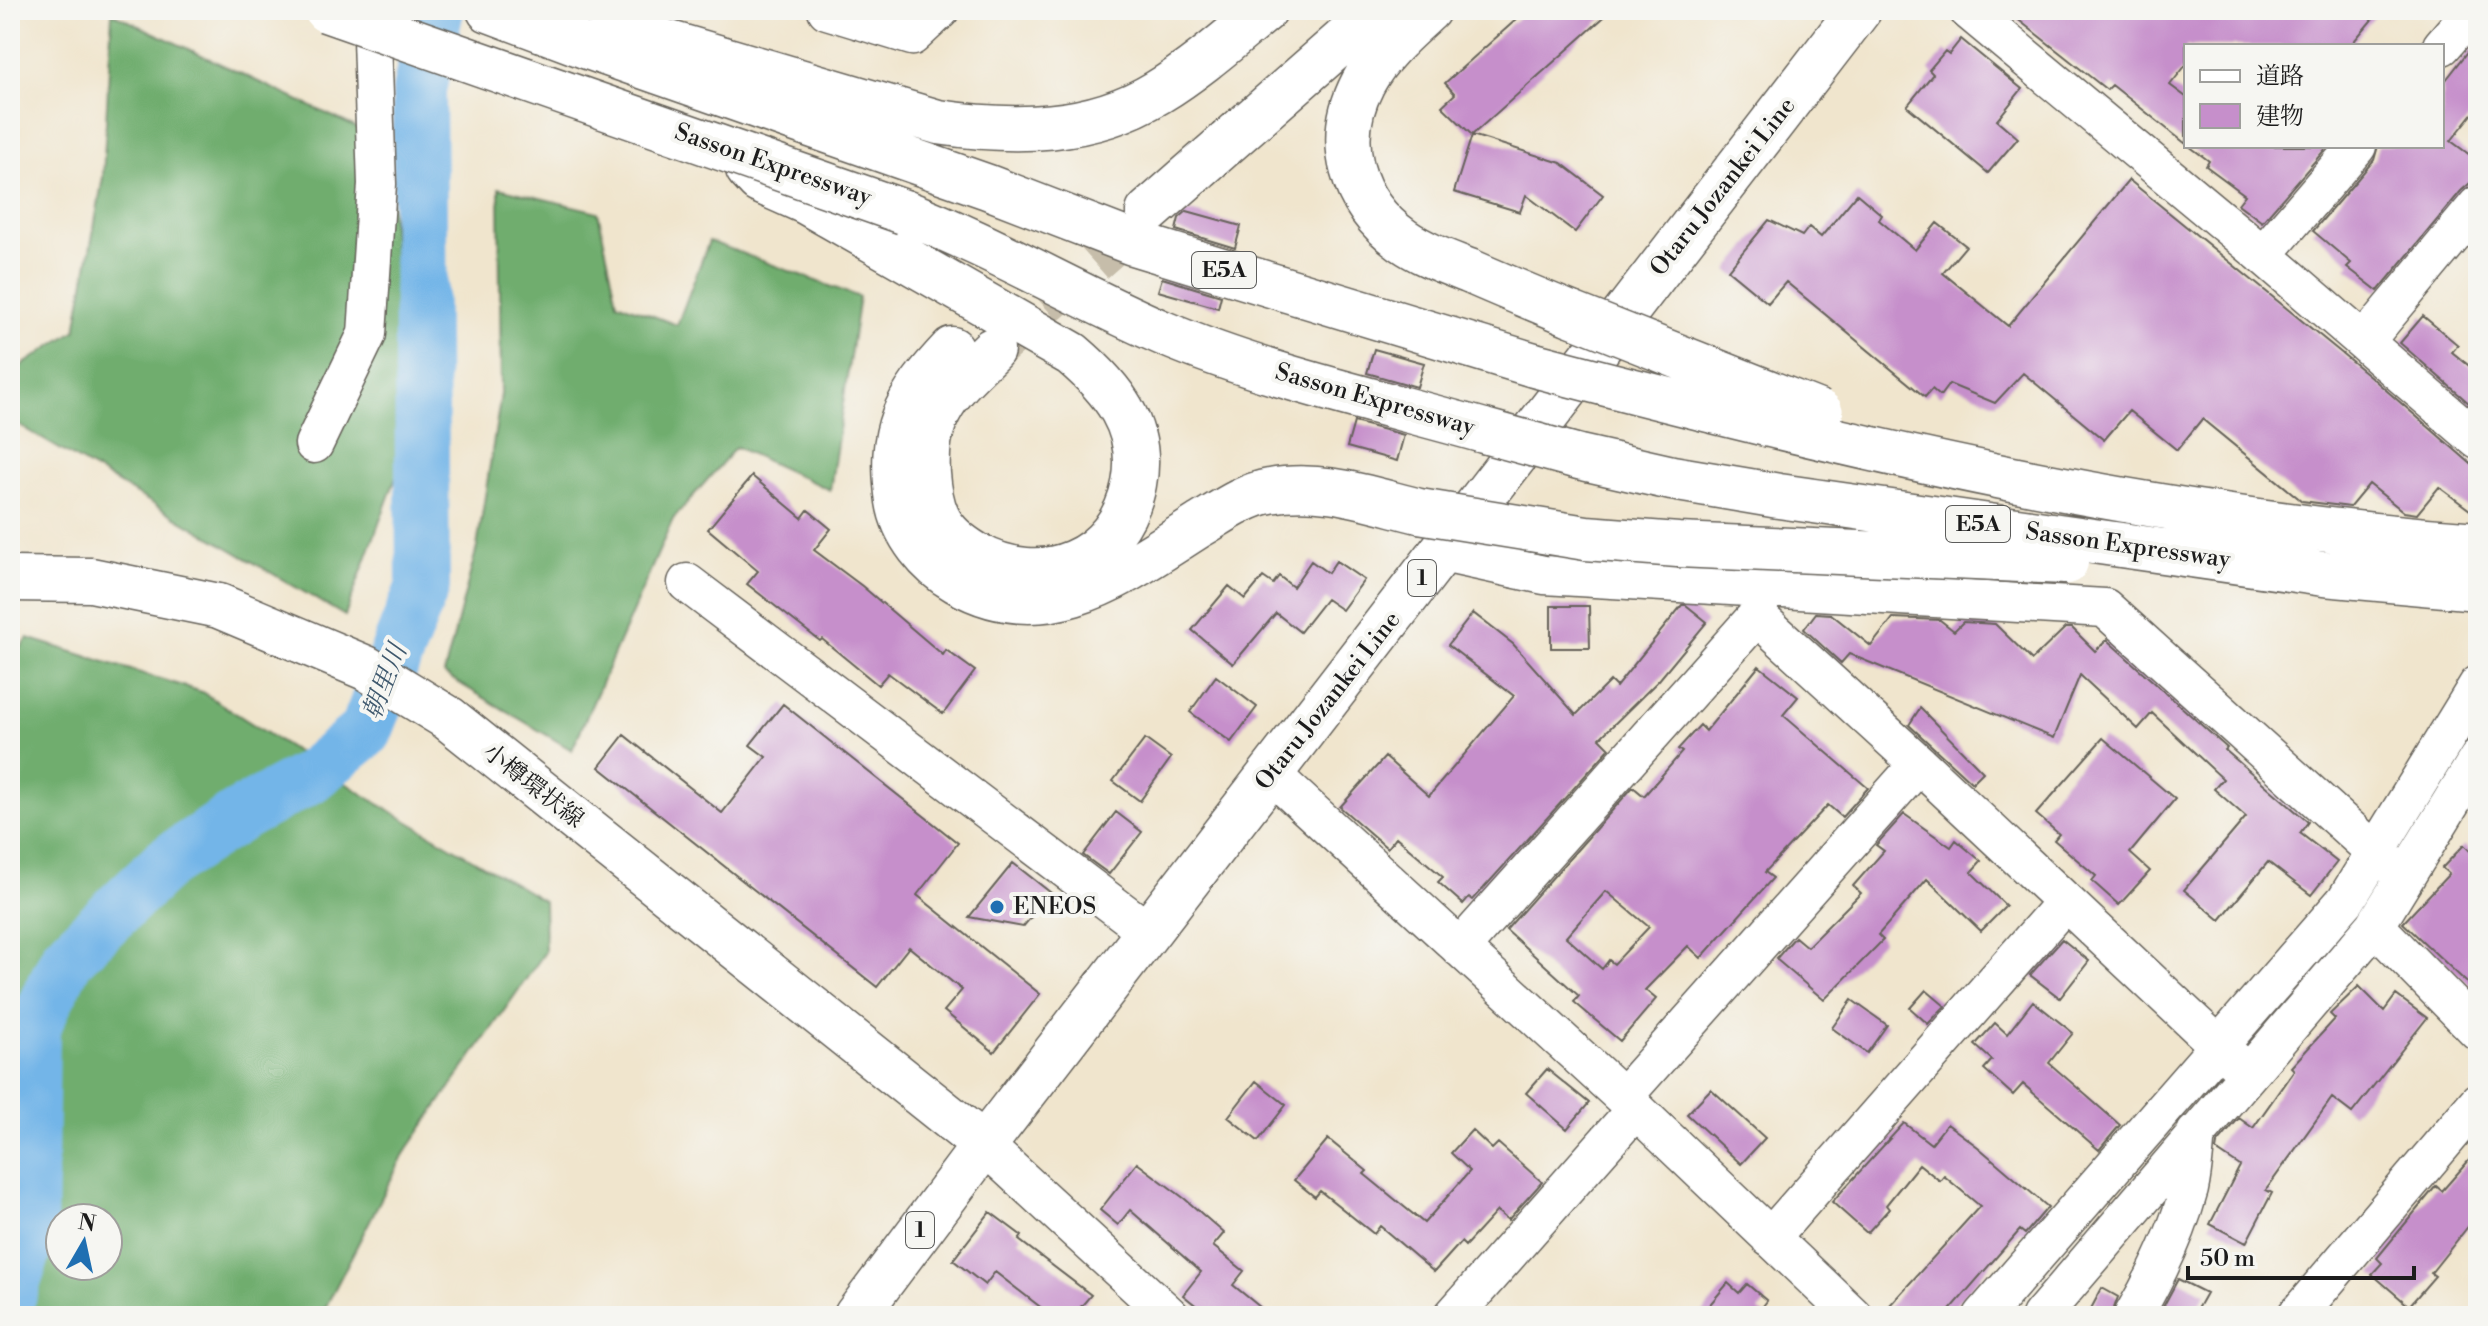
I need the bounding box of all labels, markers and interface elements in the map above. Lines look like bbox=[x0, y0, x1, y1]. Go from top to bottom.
legend bbox=[2184, 44, 2444, 148]
text: 道路 bbox=[2256, 62, 2304, 92]
street label: Otaru Jozankei Line bbox=[1644, 92, 1802, 282]
text: 建物 bbox=[2256, 102, 2304, 132]
street label: Sasson Expressway bbox=[671, 117, 876, 213]
road number: E5A bbox=[1192, 252, 1256, 288]
street label: Sasson Expressway bbox=[1272, 357, 1479, 443]
road number: E5A bbox=[1946, 506, 2010, 542]
street label: Sasson Expressway bbox=[2024, 517, 2233, 575]
road number: 1 bbox=[1408, 560, 1436, 596]
street label: Otaru Jozankei Line bbox=[1249, 606, 1407, 796]
water label: 朝里川 bbox=[356, 637, 415, 724]
street label: 小樽環状線 bbox=[476, 737, 590, 835]
place label: ENEOS bbox=[1013, 892, 1096, 922]
marker: ENEOS bbox=[988, 898, 1006, 916]
north arrow bbox=[44, 1202, 124, 1282]
text: N bbox=[76, 1209, 98, 1239]
road number: 1 bbox=[906, 1212, 934, 1248]
scale bar bbox=[2188, 1230, 2414, 1280]
text: 50 m bbox=[2200, 1244, 2255, 1274]

